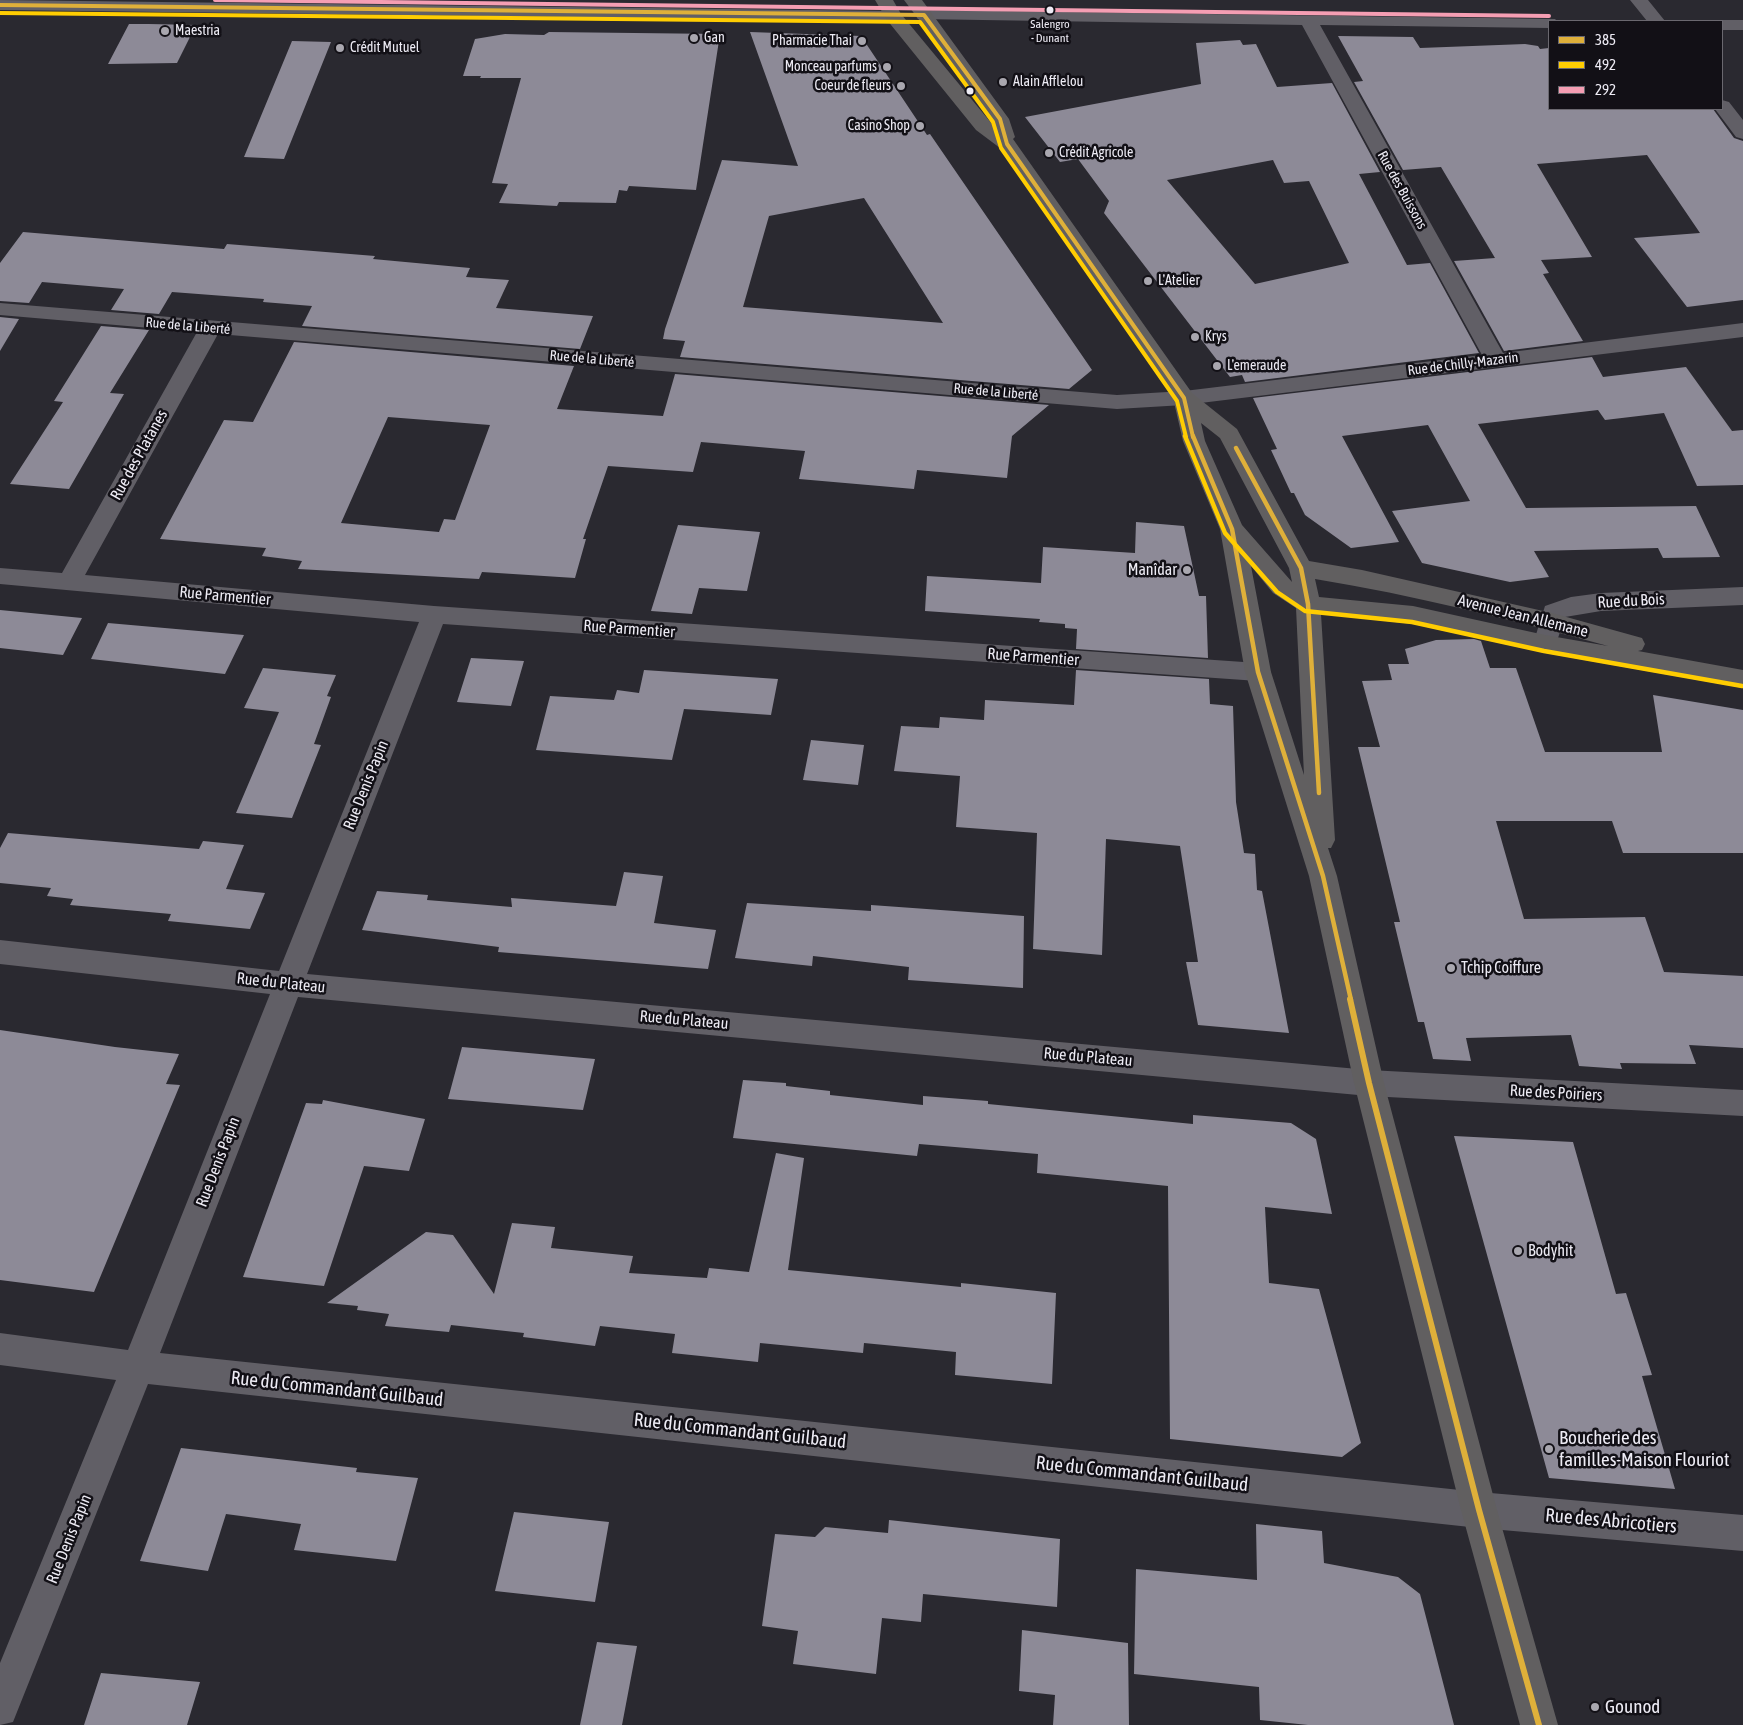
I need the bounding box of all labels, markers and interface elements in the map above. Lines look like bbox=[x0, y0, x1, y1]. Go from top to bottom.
marker: Salengro - Dunant bbox=[1045, 5, 1055, 15]
place label: Salengro - Dunant bbox=[1030, 17, 1070, 45]
legend bbox=[1548, 20, 1723, 110]
place label: Maestria bbox=[175, 23, 220, 39]
marker: Maestria bbox=[159, 25, 171, 37]
place label: Gan bbox=[704, 30, 725, 46]
text: 385 bbox=[1595, 31, 1616, 48]
marker: Gan bbox=[688, 32, 700, 44]
place label: Pharmacie Thai bbox=[772, 33, 852, 49]
marker: Pharmacie Thai bbox=[856, 35, 868, 47]
place label: Crédit Mutuel bbox=[350, 40, 420, 56]
marker: Crédit Mutuel bbox=[334, 42, 346, 54]
text: 492 bbox=[1595, 56, 1616, 73]
place label: Monceau parfums bbox=[785, 59, 877, 75]
marker: Monceau parfums bbox=[881, 61, 893, 73]
place label: Alain Afflelou bbox=[1013, 74, 1083, 90]
marker: Alain Afflelou bbox=[997, 76, 1009, 88]
place label: Coeur de fleurs bbox=[814, 78, 891, 94]
marker: Coeur de fleurs bbox=[895, 80, 907, 92]
text: 292 bbox=[1595, 81, 1616, 98]
unlabelled marker bbox=[965, 86, 975, 96]
place label: Casino Shop bbox=[848, 118, 910, 134]
marker: Casino Shop bbox=[914, 120, 926, 132]
place label: Crédit Agricole bbox=[1059, 145, 1133, 161]
marker: Crédit Agricole bbox=[1043, 147, 1055, 159]
street label: Rue des Buissons bbox=[1374, 148, 1430, 232]
place label: L'Atelier bbox=[1158, 273, 1200, 289]
marker: L'Atelier bbox=[1142, 275, 1154, 287]
street label: Rue de la Liberté bbox=[145, 314, 231, 338]
place label: Krys bbox=[1205, 329, 1227, 345]
marker: Krys bbox=[1189, 331, 1201, 343]
street label: Rue de la Liberté bbox=[549, 347, 635, 371]
street label: Rue de Chilly-Mazarin bbox=[1407, 349, 1519, 379]
place label: L'emeraude bbox=[1227, 358, 1286, 374]
marker: L'emeraude bbox=[1211, 360, 1223, 372]
street label: Rue de la Liberté bbox=[953, 380, 1039, 404]
street label: Rue des Platanes bbox=[106, 407, 172, 503]
place label: Manîdar bbox=[1128, 560, 1177, 580]
marker: Manîdar bbox=[1181, 564, 1193, 576]
street label: Rue Parmentier bbox=[178, 582, 272, 610]
street label: Rue du Bois bbox=[1597, 590, 1665, 612]
street label: Avenue Jean Allemane bbox=[1456, 591, 1590, 641]
street label: Rue Parmentier bbox=[583, 616, 675, 642]
street label: Rue Parmentier bbox=[987, 644, 1079, 670]
street label: Rue Denis Papin bbox=[339, 738, 393, 832]
place label: Tchip Coiffure bbox=[1461, 958, 1541, 978]
marker: Tchip Coiffure bbox=[1445, 962, 1457, 974]
street label: Rue du Plateau bbox=[236, 969, 326, 997]
street label: Rue du Plateau bbox=[639, 1007, 729, 1033]
street label: Rue du Plateau bbox=[1043, 1044, 1133, 1070]
street label: Rue des Poiriers bbox=[1509, 1081, 1603, 1105]
street label: Rue Denis Papin bbox=[192, 1114, 244, 1210]
place label: Bodyhit bbox=[1528, 1241, 1573, 1261]
marker: Bodyhit bbox=[1512, 1245, 1524, 1257]
street label: Rue du Commandant Guilbaud bbox=[230, 1367, 444, 1411]
street label: Rue du Commandant Guilbaud bbox=[633, 1409, 847, 1453]
place label: Boucherie des familles-Maison Flouriot bbox=[1559, 1427, 1729, 1471]
marker: Boucherie des familles-Maison Flouriot bbox=[1543, 1443, 1555, 1455]
street label: Rue du Commandant Guilbaud bbox=[1035, 1452, 1249, 1496]
street label: Rue Denis Papin bbox=[42, 1492, 96, 1586]
street label: Rue des Abricotiers bbox=[1544, 1504, 1678, 1538]
place label: Gounod bbox=[1605, 1696, 1660, 1718]
marker: Gounod bbox=[1589, 1701, 1601, 1713]

